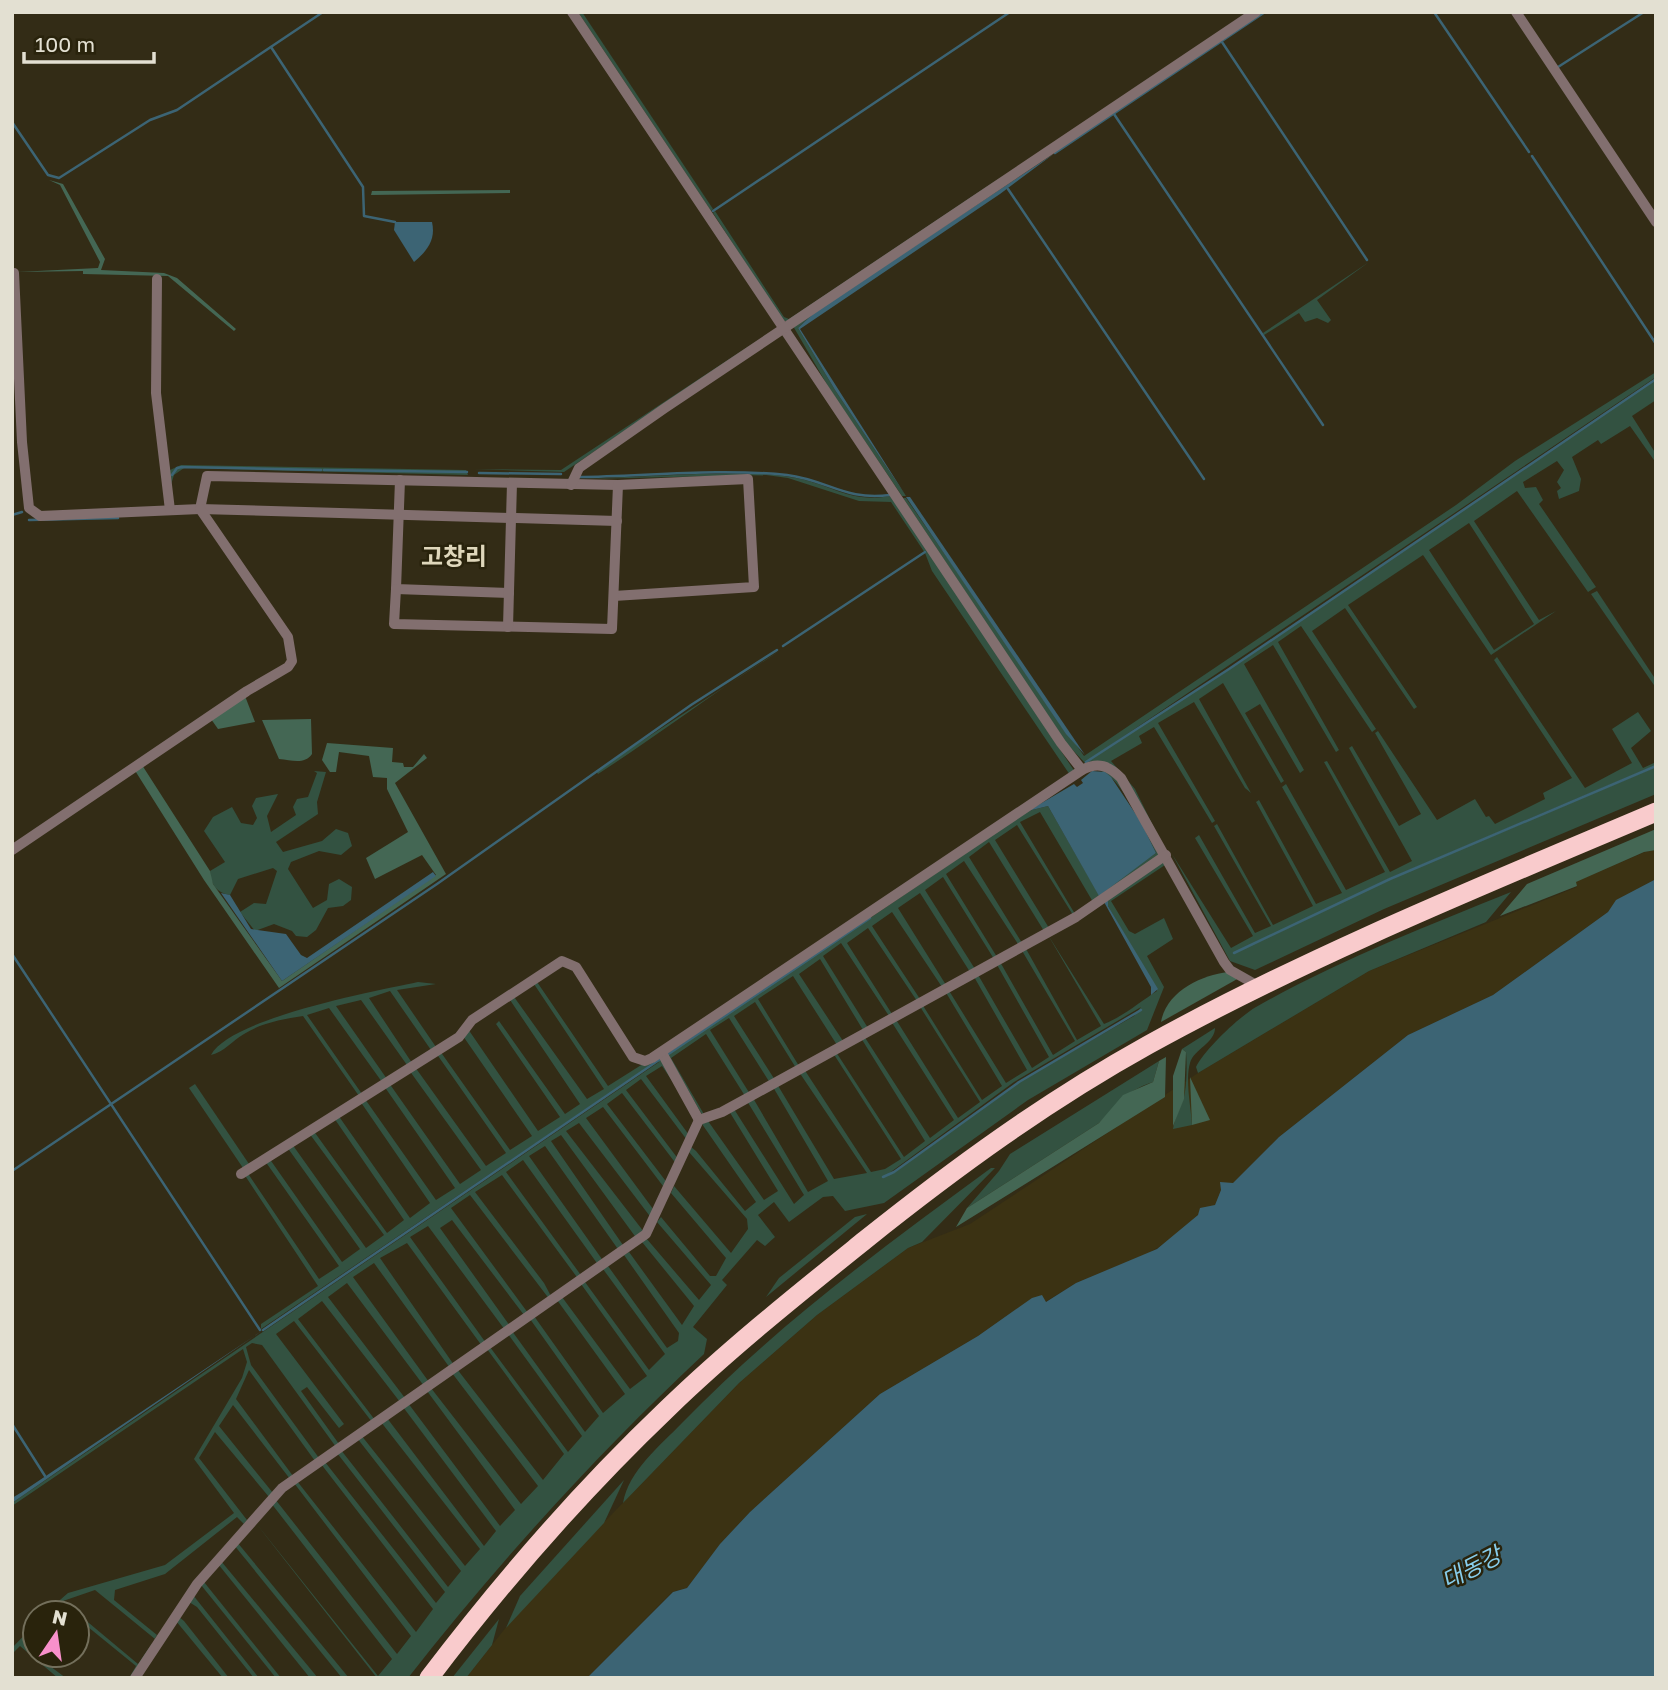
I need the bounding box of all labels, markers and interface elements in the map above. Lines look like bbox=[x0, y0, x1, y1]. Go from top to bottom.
scale bar bbox=[24, 21, 154, 65]
text: 100 m bbox=[35, 31, 95, 57]
district label: 고창리 bbox=[421, 541, 487, 570]
water label: 대동강 bbox=[1436, 1539, 1508, 1594]
north arrow bbox=[21, 1599, 91, 1669]
text: N bbox=[50, 1604, 70, 1630]

